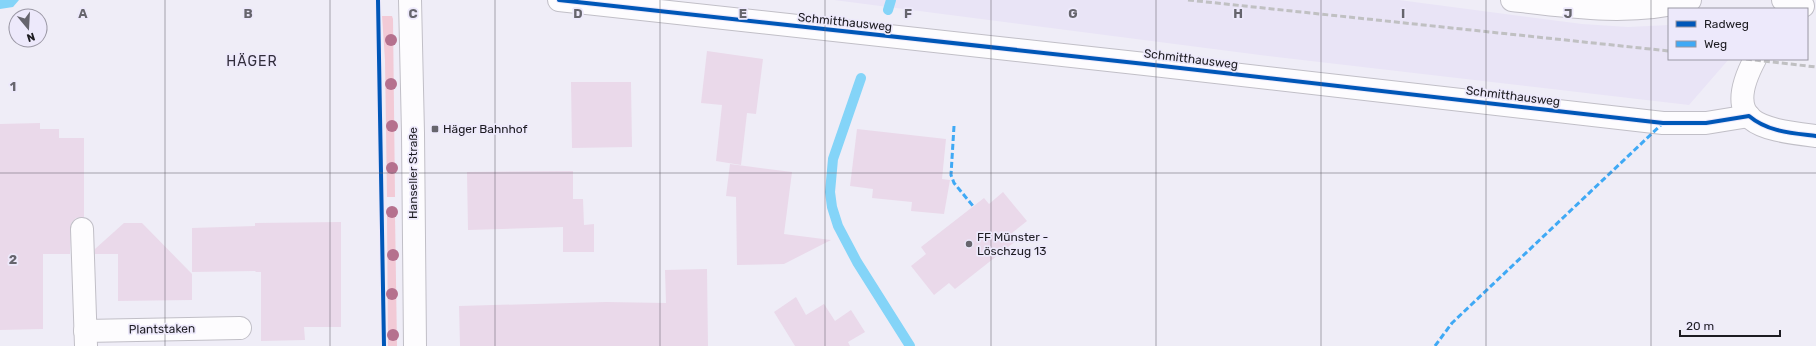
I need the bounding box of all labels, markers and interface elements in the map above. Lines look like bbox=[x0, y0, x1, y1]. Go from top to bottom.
text: A bbox=[78, 6, 88, 21]
text: B bbox=[243, 6, 253, 21]
text: C bbox=[408, 6, 418, 21]
text: D bbox=[573, 6, 583, 21]
text: E bbox=[739, 6, 747, 21]
text: F bbox=[904, 6, 912, 21]
text: G bbox=[1068, 6, 1078, 21]
text: H bbox=[1233, 6, 1243, 21]
text: I bbox=[1401, 6, 1405, 21]
text: J bbox=[1564, 6, 1572, 21]
north arrow bbox=[8, 8, 48, 48]
legend bbox=[1668, 8, 1808, 60]
street label: Schmitthausweg bbox=[797, 10, 893, 34]
text: Radweg bbox=[1704, 17, 1749, 31]
text: N bbox=[25, 30, 37, 44]
text: Weg bbox=[1704, 37, 1727, 51]
street label: Schmitthausweg bbox=[1143, 46, 1239, 72]
district label: HÄGER bbox=[226, 53, 278, 70]
text: 1 bbox=[10, 79, 16, 94]
street label: Schmitthausweg bbox=[1465, 83, 1561, 109]
place label: Häger Bahnhof bbox=[443, 122, 528, 136]
marker: Häger Bahnhof bbox=[430, 124, 440, 134]
street label: Hanseller Straße bbox=[406, 127, 420, 219]
place label: FF Münster - Löschzug 13 bbox=[977, 230, 1048, 258]
marker: FF Münster - Löschzug 13 bbox=[964, 239, 974, 249]
text: 2 bbox=[9, 252, 17, 267]
scale bar bbox=[1680, 312, 1780, 338]
text: 20 m bbox=[1686, 319, 1714, 333]
street label: Plantstaken bbox=[129, 321, 195, 337]

